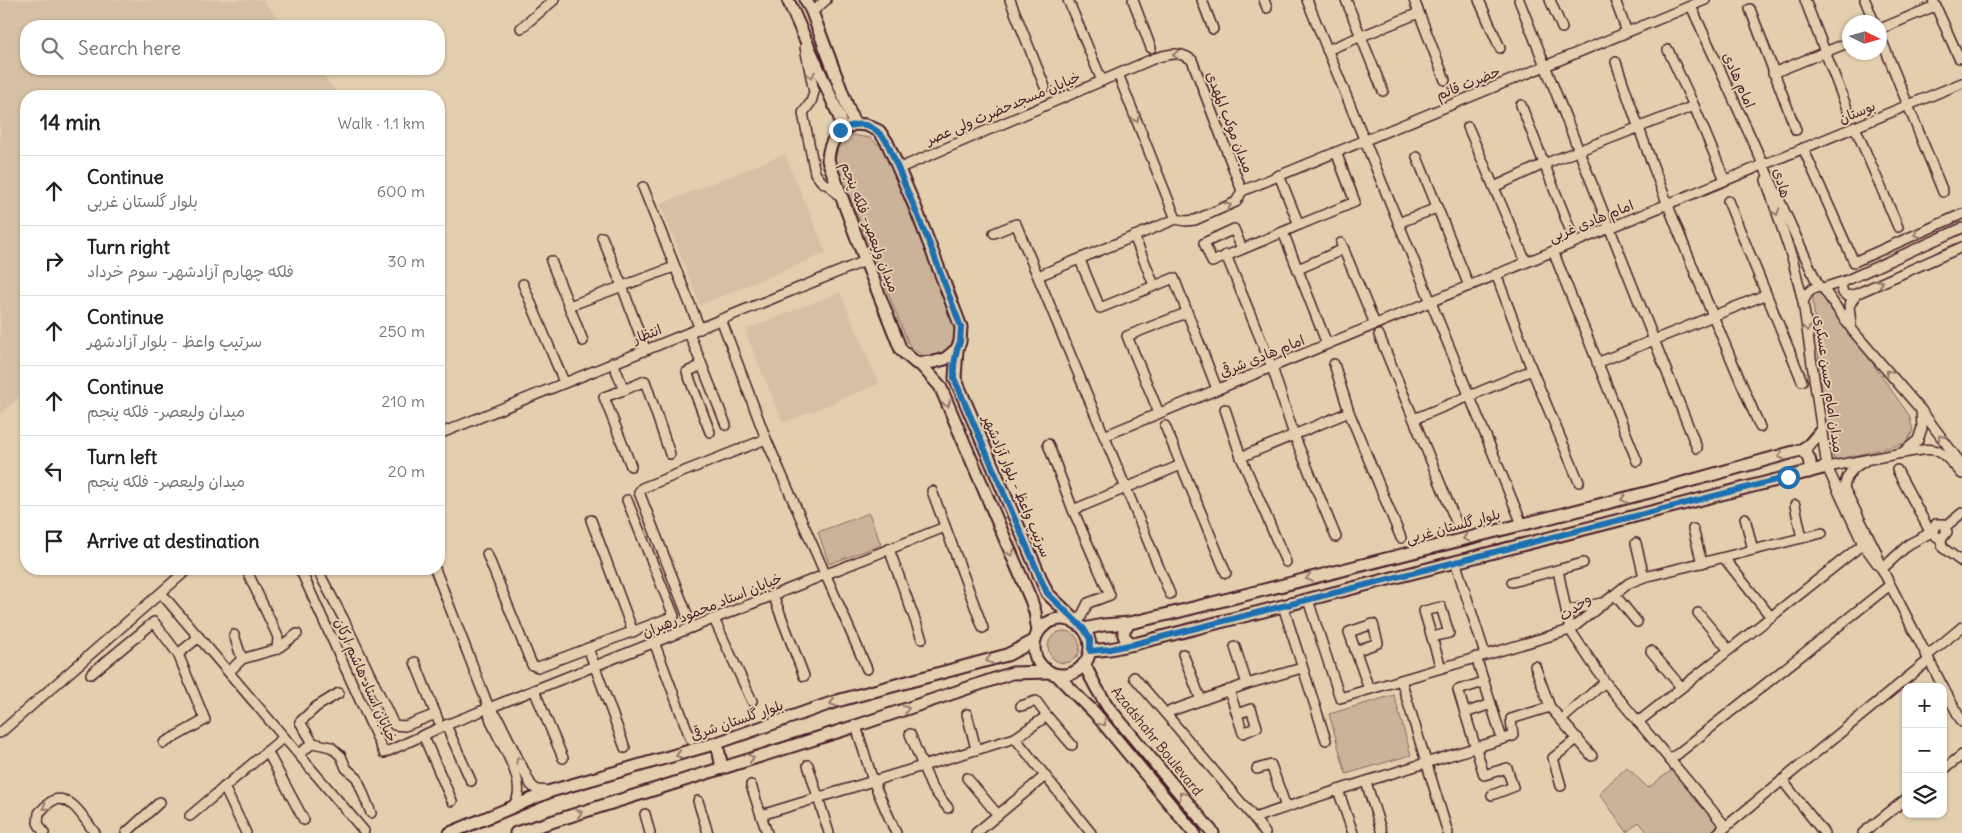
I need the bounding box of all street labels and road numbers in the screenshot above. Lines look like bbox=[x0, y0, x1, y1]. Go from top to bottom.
street label: امام هادی bbox=[1717, 49, 1759, 112]
street label: حضرت قائم bbox=[1433, 62, 1504, 106]
street label: خیابان مسجدحضرت ولی عصر bbox=[922, 67, 1083, 149]
street label: میدان موکب المهدی bbox=[1202, 69, 1258, 175]
street label: بوستان bbox=[1836, 96, 1878, 128]
street label: میدان ولیعصر- فلکه پنجم bbox=[835, 159, 903, 295]
street label: هادی bbox=[1769, 166, 1795, 200]
street label: امام هادی غربی bbox=[1546, 196, 1637, 248]
street label: میدان امام حسن عسکری bbox=[1808, 314, 1848, 454]
street label: انتظار bbox=[629, 320, 664, 348]
street label: امام هادی شرقی bbox=[1217, 331, 1308, 383]
street label: سرتیپ واعظ - بلوار آزادشهر bbox=[977, 411, 1055, 560]
street label: بلوار گلستان غربی bbox=[1404, 505, 1502, 547]
street label: خیابان استاد محمود رهبران bbox=[639, 569, 785, 641]
street label: وحدت bbox=[1555, 589, 1595, 625]
street label: خیابان استاد هاشم ارکان bbox=[329, 615, 401, 746]
street label: Azadshahr Boulevard bbox=[1107, 683, 1207, 799]
street label: بلوار گلستان شرقی bbox=[688, 696, 786, 744]

